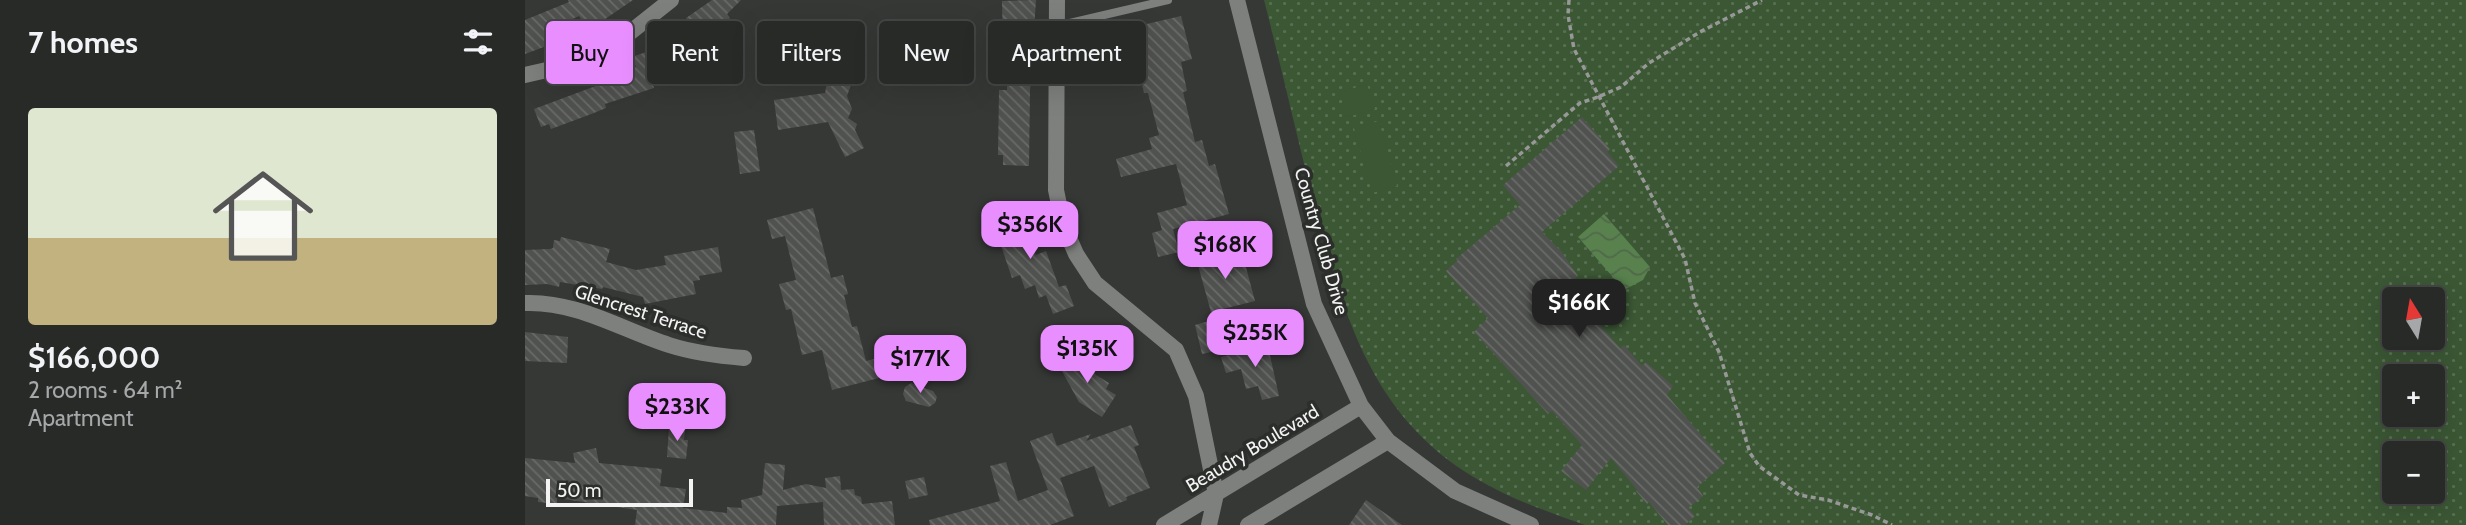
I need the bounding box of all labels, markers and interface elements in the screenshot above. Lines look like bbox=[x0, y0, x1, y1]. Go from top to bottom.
chip: Buy bbox=[546, 21, 633, 84]
chip: Rent bbox=[647, 21, 743, 84]
chip: Filters bbox=[757, 21, 865, 84]
chip: New bbox=[879, 21, 974, 84]
chip: Apartment bbox=[988, 21, 1146, 84]
icon: filters bbox=[459, 23, 497, 61]
text: 7 homes bbox=[28, 24, 138, 61]
icon: home bbox=[200, 153, 326, 279]
street label: Country Club Drive bbox=[1289, 165, 1354, 318]
pin: $356K bbox=[981, 202, 1079, 261]
text: $356K bbox=[997, 210, 1063, 238]
pin: $168K bbox=[1176, 222, 1274, 281]
text: $168K bbox=[1193, 230, 1257, 258]
street label: Glencrest Terrace bbox=[572, 279, 710, 344]
pin: $166K bbox=[1530, 280, 1628, 339]
north arrow bbox=[2382, 287, 2445, 350]
map controls bbox=[2382, 287, 2445, 504]
text: $166K bbox=[1548, 288, 1610, 316]
pin: $255K bbox=[1206, 310, 1304, 369]
text: $255K bbox=[1223, 318, 1287, 346]
pin: $135K bbox=[1038, 326, 1136, 385]
text: $135K bbox=[1057, 334, 1118, 362]
pin: $177K bbox=[871, 336, 969, 395]
text: $166,000 bbox=[28, 339, 160, 376]
text: $177K bbox=[890, 344, 950, 372]
button: + bbox=[2382, 364, 2445, 427]
text: 2 rooms · 64 m² bbox=[28, 376, 182, 404]
pin: $233K bbox=[628, 384, 726, 443]
text: $233K bbox=[645, 392, 709, 420]
street label: Beaudry Boulevard bbox=[1182, 400, 1323, 497]
text: Apartment bbox=[28, 404, 133, 432]
button: − bbox=[2382, 441, 2445, 504]
scale bar bbox=[546, 476, 693, 508]
text: 50 m bbox=[557, 479, 601, 502]

